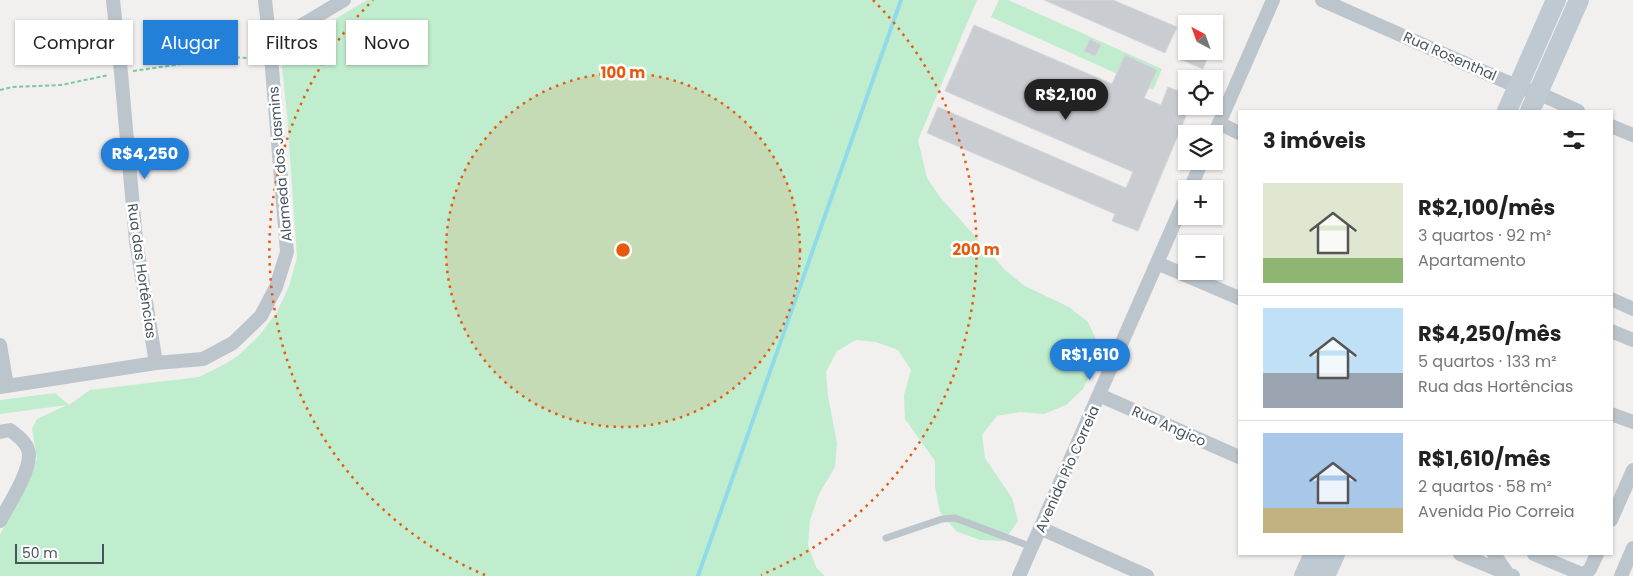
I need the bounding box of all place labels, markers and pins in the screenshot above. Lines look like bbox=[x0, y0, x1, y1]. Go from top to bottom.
pin: R$2,100 bbox=[1020, 78, 1112, 121]
pin: R$4,250 bbox=[99, 138, 191, 180]
centre of rings bbox=[614, 241, 632, 259]
pin: R$1,610 bbox=[1044, 338, 1136, 381]

